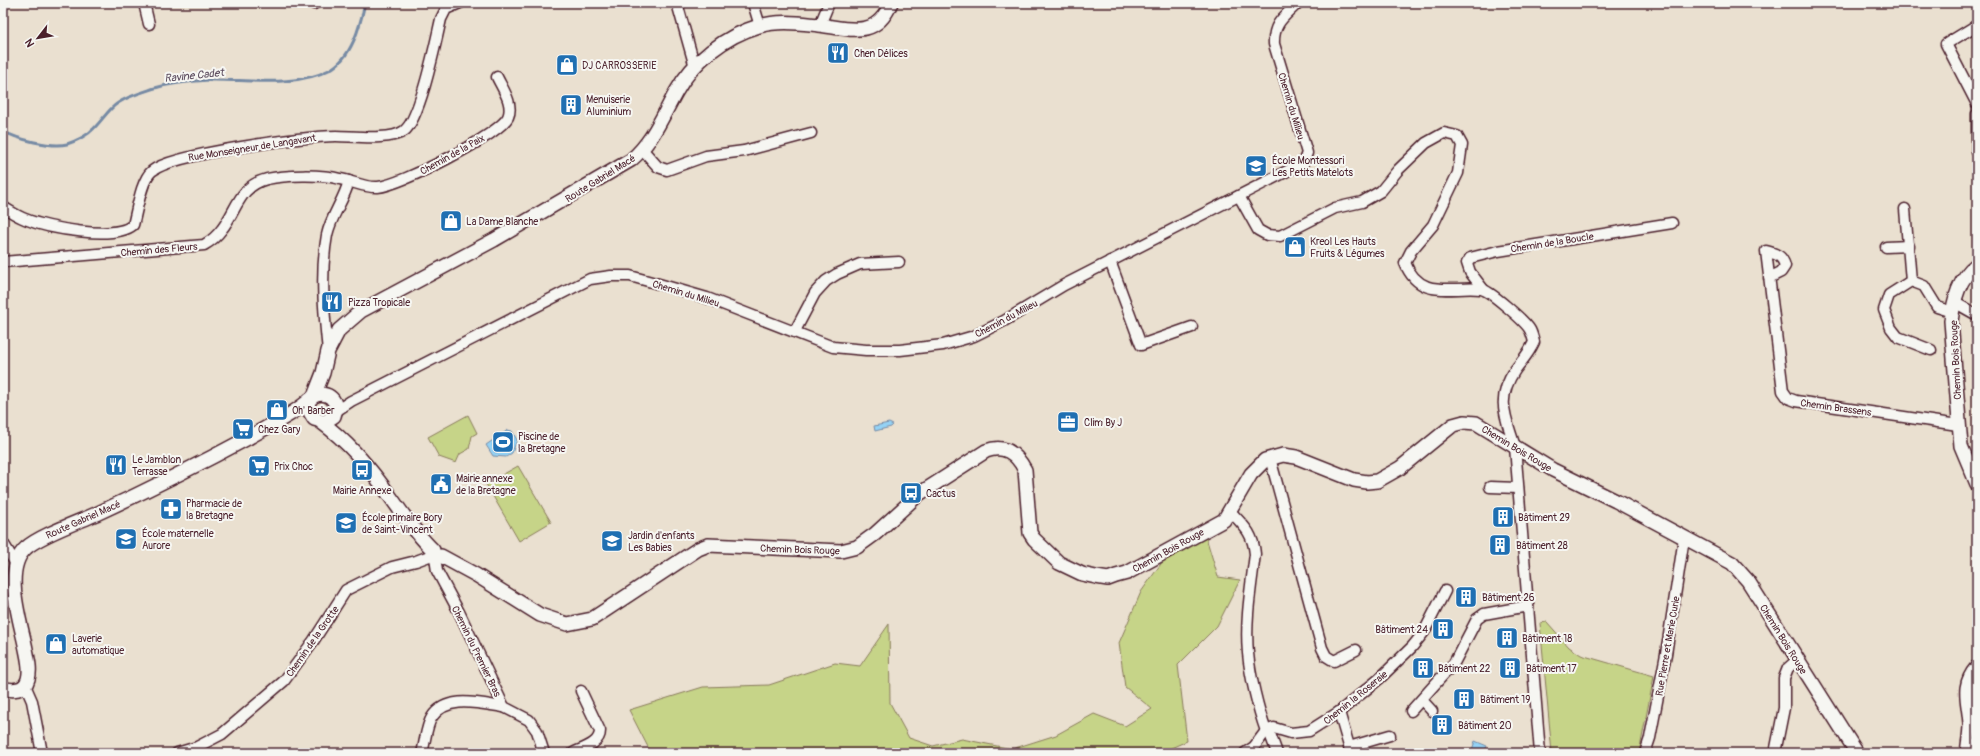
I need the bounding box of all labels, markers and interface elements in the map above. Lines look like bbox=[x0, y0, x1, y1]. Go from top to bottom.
north arrow bbox=[18, 18, 58, 58]
text: N bbox=[22, 36, 37, 49]
restaurant icon: Chen Délices bbox=[825, 40, 851, 66]
place label: Chen Délices bbox=[854, 48, 908, 60]
shop icon: DJ CARROSSERIE bbox=[554, 52, 580, 78]
place label: DJ CARROSSERIE bbox=[582, 60, 657, 72]
water label: Ravine Cadet bbox=[164, 66, 226, 85]
street label: Chemin du Milieu bbox=[1275, 71, 1307, 141]
building icon: Menuiserie Aluminium bbox=[558, 92, 584, 118]
place label: Menuiserie Aluminium bbox=[586, 94, 631, 118]
street label: Rue Monseigneur de Langavant bbox=[187, 132, 318, 164]
street label: Chemin de la Paix bbox=[418, 132, 487, 178]
street label: Route Gabriel Macé bbox=[563, 152, 638, 205]
school or university icon: École Montessori Les Petits Matelots bbox=[1243, 153, 1269, 179]
place label: École Montessori Les Petits Matelots bbox=[1272, 154, 1353, 179]
shop icon: La Dame Blanche bbox=[438, 208, 464, 234]
place label: La Dame Blanche bbox=[466, 216, 538, 228]
street label: Chemin de la Boucle bbox=[1510, 230, 1595, 255]
shop icon: Kreol Les Hauts Fruits & Légumes bbox=[1282, 234, 1308, 260]
place label: Kreol Les Hauts Fruits & Légumes bbox=[1310, 236, 1385, 260]
street label: Chemin des Fleurs bbox=[120, 241, 199, 259]
street label: Chemin du Milieu bbox=[651, 278, 721, 310]
restaurant icon: Pizza Tropicale bbox=[319, 289, 345, 315]
place label: Pizza Tropicale bbox=[348, 297, 410, 309]
street label: Chemin du Milieu bbox=[973, 297, 1040, 340]
street label: Chemin Bois Rouge bbox=[1948, 320, 1964, 400]
shop icon: Oh' Barber bbox=[264, 397, 290, 423]
street label: Chemin Brassens bbox=[1800, 397, 1873, 419]
place label: Oh' Barber bbox=[292, 405, 335, 417]
office icon: Clim By J bbox=[1055, 409, 1081, 435]
supermarket icon: Chez Gary bbox=[230, 416, 256, 442]
place label: Clim By J bbox=[1084, 417, 1122, 429]
street label: Chemin Bois Rouge bbox=[1479, 423, 1554, 475]
place label: Chez Gary bbox=[258, 424, 301, 436]
sports icon: Piscine de la Bretagne bbox=[490, 429, 516, 455]
place label: Piscine de la Bretagne bbox=[518, 431, 566, 455]
restaurant icon: Le Jamblon Terrasse bbox=[103, 452, 129, 478]
supermarket icon: Prix Choc bbox=[246, 453, 272, 479]
place label: Le Jamblon Terrasse bbox=[132, 454, 182, 478]
bus stop icon: Mairie Annexe bbox=[349, 457, 375, 483]
place label: Prix Choc bbox=[274, 461, 313, 473]
public building icon: Mairie annexe de la Bretagne bbox=[428, 471, 454, 497]
place label: Mairie annexe de la Bretagne bbox=[456, 473, 516, 497]
bus stop icon: Cactus bbox=[898, 480, 924, 506]
place label: Mairie Annexe bbox=[333, 485, 391, 497]
place label: Cactus bbox=[926, 488, 956, 500]
pharmacy icon: Pharmacie de la Bretagne bbox=[158, 496, 184, 522]
street label: Route Gabriel Macé bbox=[44, 498, 123, 542]
place label: Pharmacie de la Bretagne bbox=[186, 498, 242, 522]
building icon: Bâtiment 29 bbox=[1490, 504, 1516, 530]
school or university icon: École primaire Bory de Saint-Vincent bbox=[333, 510, 359, 536]
place label: École primaire Bory de Saint-Vincent bbox=[362, 511, 443, 536]
place label: Bâtiment 29 bbox=[1518, 512, 1570, 524]
school or university icon: École maternelle Aurore bbox=[113, 526, 139, 552]
street label: Chemin Bois Rouge bbox=[1131, 526, 1206, 575]
place label: École maternelle Aurore bbox=[142, 527, 214, 552]
school or university icon: Jardin d'enfants Les Babies bbox=[599, 528, 625, 554]
place label: Jardin d'enfants Les Babies bbox=[628, 530, 695, 554]
building icon: Bâtiment 28 bbox=[1487, 532, 1513, 558]
place label: Bâtiment 28 bbox=[1516, 540, 1568, 552]
street label: Chemin Bois Rouge bbox=[760, 543, 840, 557]
building icon: Bâtiment 26 bbox=[1453, 584, 1479, 610]
place label: Bâtiment 26 bbox=[1482, 592, 1535, 604]
street label: Rue Pierre et Marie Curie bbox=[1653, 595, 1683, 697]
street label: Chemin Bois Rouge bbox=[1757, 603, 1809, 677]
street label: Chemin de la Grotte bbox=[284, 604, 342, 679]
street label: Chemin du Premier Bras bbox=[449, 604, 504, 699]
building icon: Bâtiment 24 bbox=[1430, 616, 1456, 642]
place label: Bâtiment 24 bbox=[1375, 624, 1428, 636]
building icon: Bâtiment 18 bbox=[1494, 625, 1520, 651]
shop icon: Laverie automatique bbox=[43, 631, 69, 657]
place label: Laverie automatique bbox=[72, 633, 124, 657]
place label: Bâtiment 18 bbox=[1522, 633, 1572, 645]
building icon: Bâtiment 22 bbox=[1410, 655, 1436, 681]
building icon: Bâtiment 17 bbox=[1497, 655, 1523, 681]
place label: Bâtiment 22 bbox=[1438, 663, 1491, 675]
place label: Bâtiment 17 bbox=[1526, 663, 1577, 675]
street label: Chemin la Roseraie bbox=[1321, 668, 1390, 727]
building icon: Bâtiment 19 bbox=[1451, 686, 1477, 712]
place label: Bâtiment 19 bbox=[1480, 694, 1530, 706]
building icon: Bâtiment 20 bbox=[1429, 712, 1455, 738]
place label: Bâtiment 20 bbox=[1458, 720, 1512, 732]

